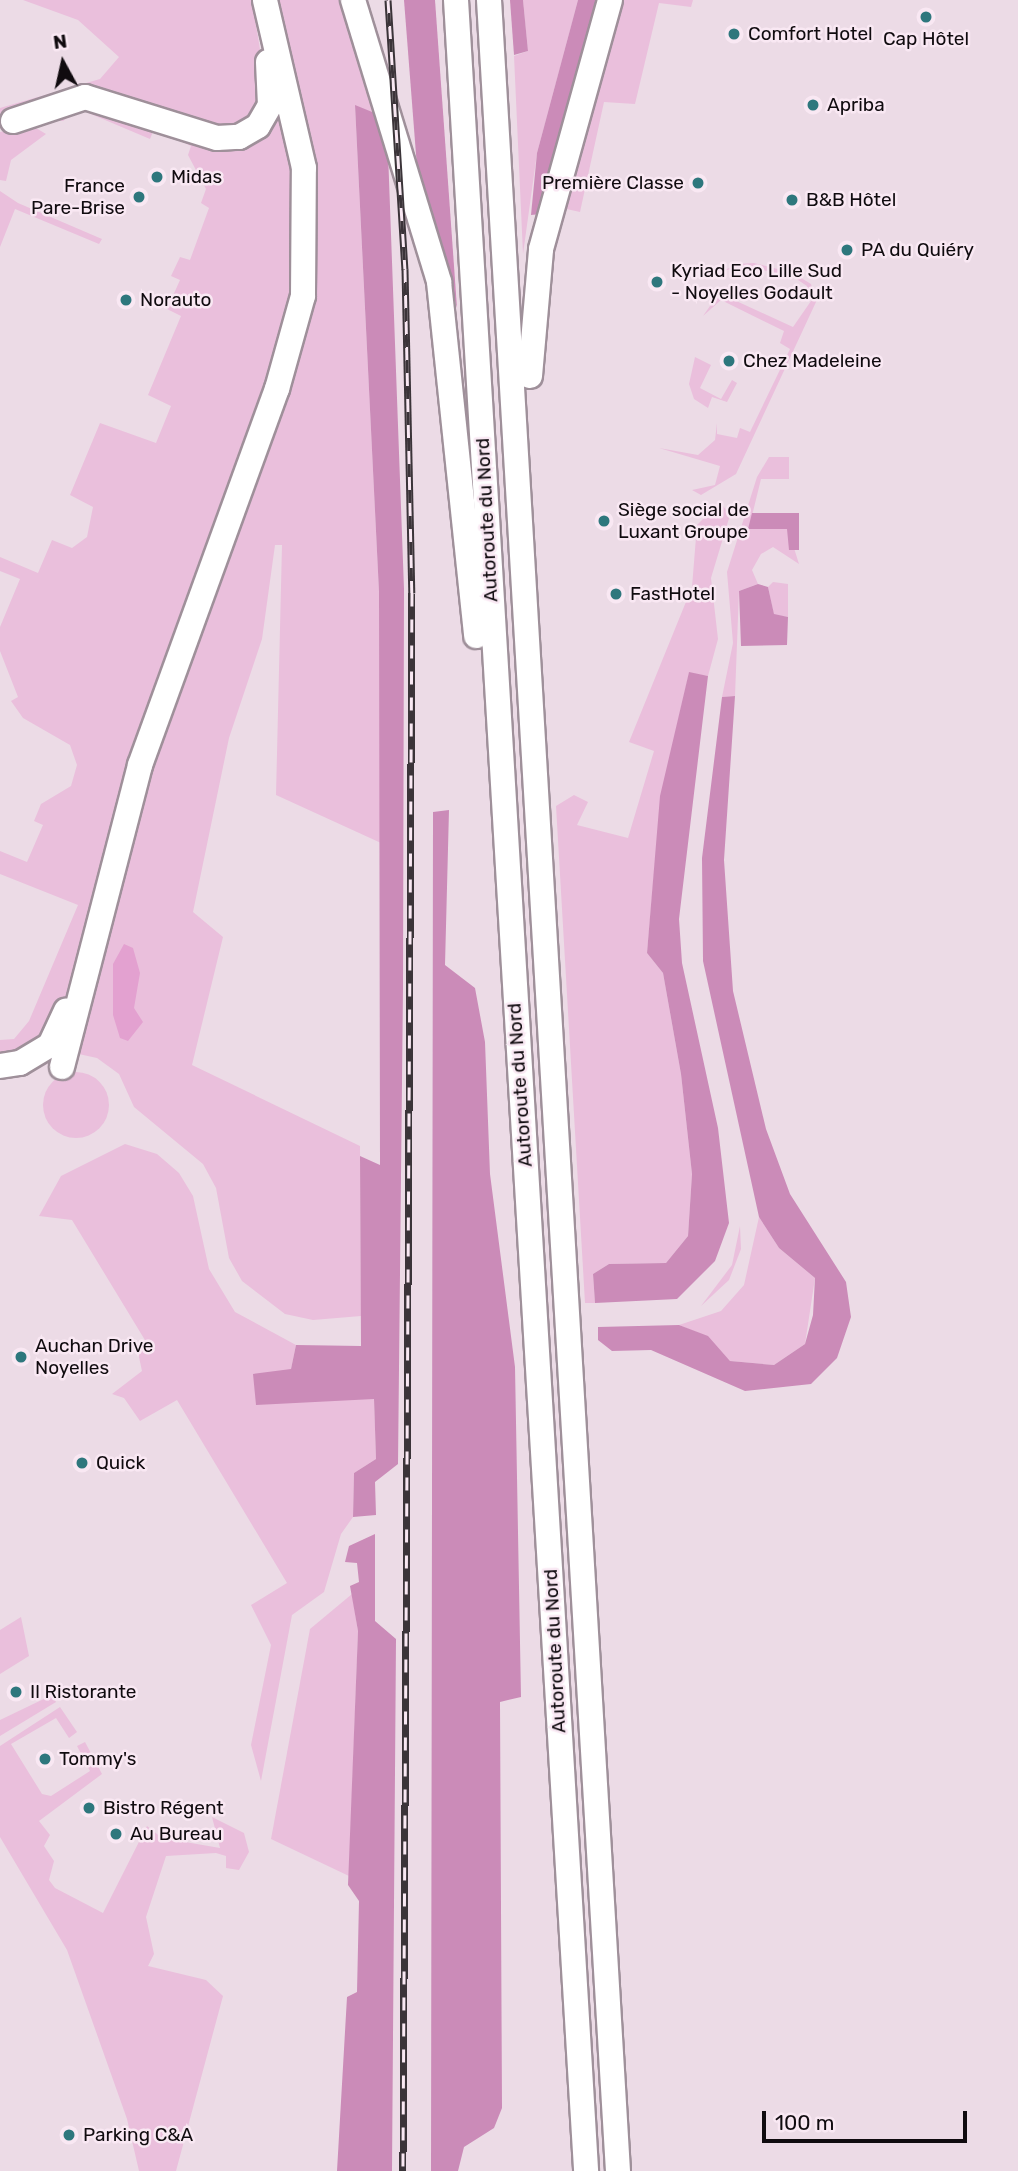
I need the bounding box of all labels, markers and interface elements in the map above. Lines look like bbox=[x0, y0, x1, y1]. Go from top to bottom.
marker: Cap Hôtel bbox=[918, 9, 934, 25]
place label: Comfort Hotel bbox=[748, 23, 873, 45]
marker: Comfort Hotel bbox=[726, 26, 742, 42]
north arrow bbox=[28, 28, 98, 98]
place label: Cap Hôtel bbox=[883, 28, 969, 50]
text: N bbox=[52, 29, 68, 54]
place label: Apriba bbox=[827, 94, 885, 116]
marker: Apriba bbox=[805, 97, 821, 113]
place label: Midas bbox=[171, 166, 222, 188]
marker: Midas bbox=[149, 169, 165, 185]
place label: Première Classe bbox=[542, 172, 684, 194]
place label: France Pare-Brise bbox=[31, 175, 125, 219]
marker: Première Classe bbox=[690, 175, 706, 191]
marker: France Pare-Brise bbox=[131, 189, 147, 205]
place label: B&B Hôtel bbox=[806, 189, 896, 211]
marker: B&B Hôtel bbox=[784, 192, 800, 208]
place label: PA du Quiéry bbox=[861, 239, 974, 261]
marker: PA du Quiéry bbox=[839, 242, 855, 258]
place label: Kyriad Eco Lille Sud - Noyelles Godault bbox=[671, 260, 842, 304]
marker: Kyriad Eco Lille Sud - Noyelles Godault bbox=[649, 274, 665, 290]
place label: Norauto bbox=[140, 289, 211, 311]
marker: Norauto bbox=[118, 292, 134, 308]
place label: Chez Madeleine bbox=[743, 350, 882, 372]
marker: Chez Madeleine bbox=[721, 353, 737, 369]
street label: Autoroute du Nord bbox=[471, 437, 503, 603]
place label: Siège social de Luxant Groupe bbox=[618, 499, 749, 543]
marker: Siège social de Luxant Groupe bbox=[596, 513, 612, 529]
place label: FastHotel bbox=[630, 583, 715, 605]
marker: FastHotel bbox=[608, 586, 624, 602]
street label: Autoroute du Nord bbox=[503, 1002, 537, 1168]
place label: Auchan Drive Noyelles bbox=[35, 1335, 153, 1379]
marker: Auchan Drive Noyelles bbox=[13, 1349, 29, 1365]
place label: Quick bbox=[96, 1452, 145, 1474]
marker: Quick bbox=[74, 1455, 90, 1471]
street label: Autoroute du Nord bbox=[539, 1568, 571, 1734]
place label: Il Ristorante bbox=[30, 1681, 137, 1703]
marker: Il Ristorante bbox=[8, 1684, 24, 1700]
place label: Tommy's bbox=[59, 1748, 136, 1770]
marker: Tommy's bbox=[37, 1751, 53, 1767]
place label: Bistro Régent bbox=[103, 1797, 224, 1819]
marker: Bistro Régent bbox=[81, 1800, 97, 1816]
place label: Au Bureau bbox=[130, 1823, 222, 1845]
marker: Au Bureau bbox=[108, 1826, 124, 1842]
scale bar bbox=[766, 2098, 971, 2142]
text: 100 m bbox=[775, 2110, 834, 2135]
place label: Parking C&A bbox=[83, 2124, 193, 2146]
marker: Parking C&A bbox=[61, 2127, 77, 2143]

